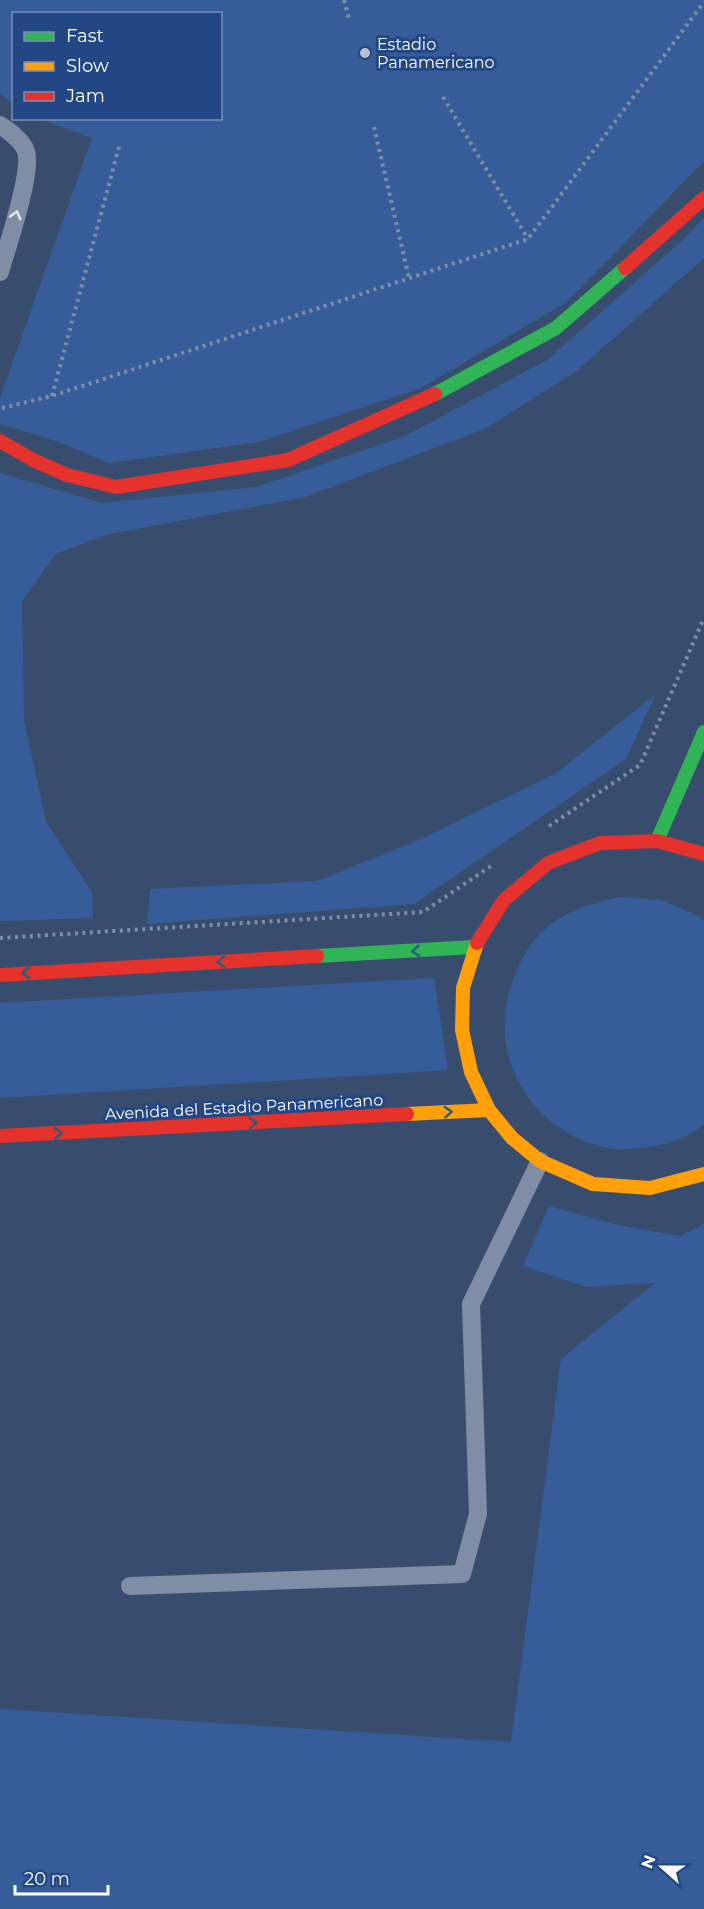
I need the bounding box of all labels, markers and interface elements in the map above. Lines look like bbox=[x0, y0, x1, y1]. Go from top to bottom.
legend bbox=[12, 12, 222, 120]
text: Fast bbox=[66, 25, 104, 47]
place label: Estadio Panamericano bbox=[377, 35, 494, 72]
marker: Estadio Panamericano bbox=[358, 46, 372, 60]
text: Slow bbox=[66, 55, 109, 77]
text: Jam bbox=[65, 85, 105, 107]
one-way arrow bbox=[8, 211, 21, 221]
one-way arrow bbox=[411, 944, 420, 957]
one-way arrow bbox=[217, 955, 226, 968]
one-way arrow bbox=[22, 967, 31, 980]
street label: Avenida del Estadio Panamericano bbox=[104, 1090, 384, 1124]
one-way arrow bbox=[443, 1106, 452, 1119]
one-way arrow bbox=[249, 1116, 258, 1129]
one-way arrow bbox=[54, 1127, 63, 1140]
north arrow bbox=[632, 1837, 692, 1897]
text: N bbox=[637, 1852, 660, 1871]
scale bar bbox=[15, 1858, 108, 1896]
text: 20 m bbox=[24, 1868, 70, 1890]

